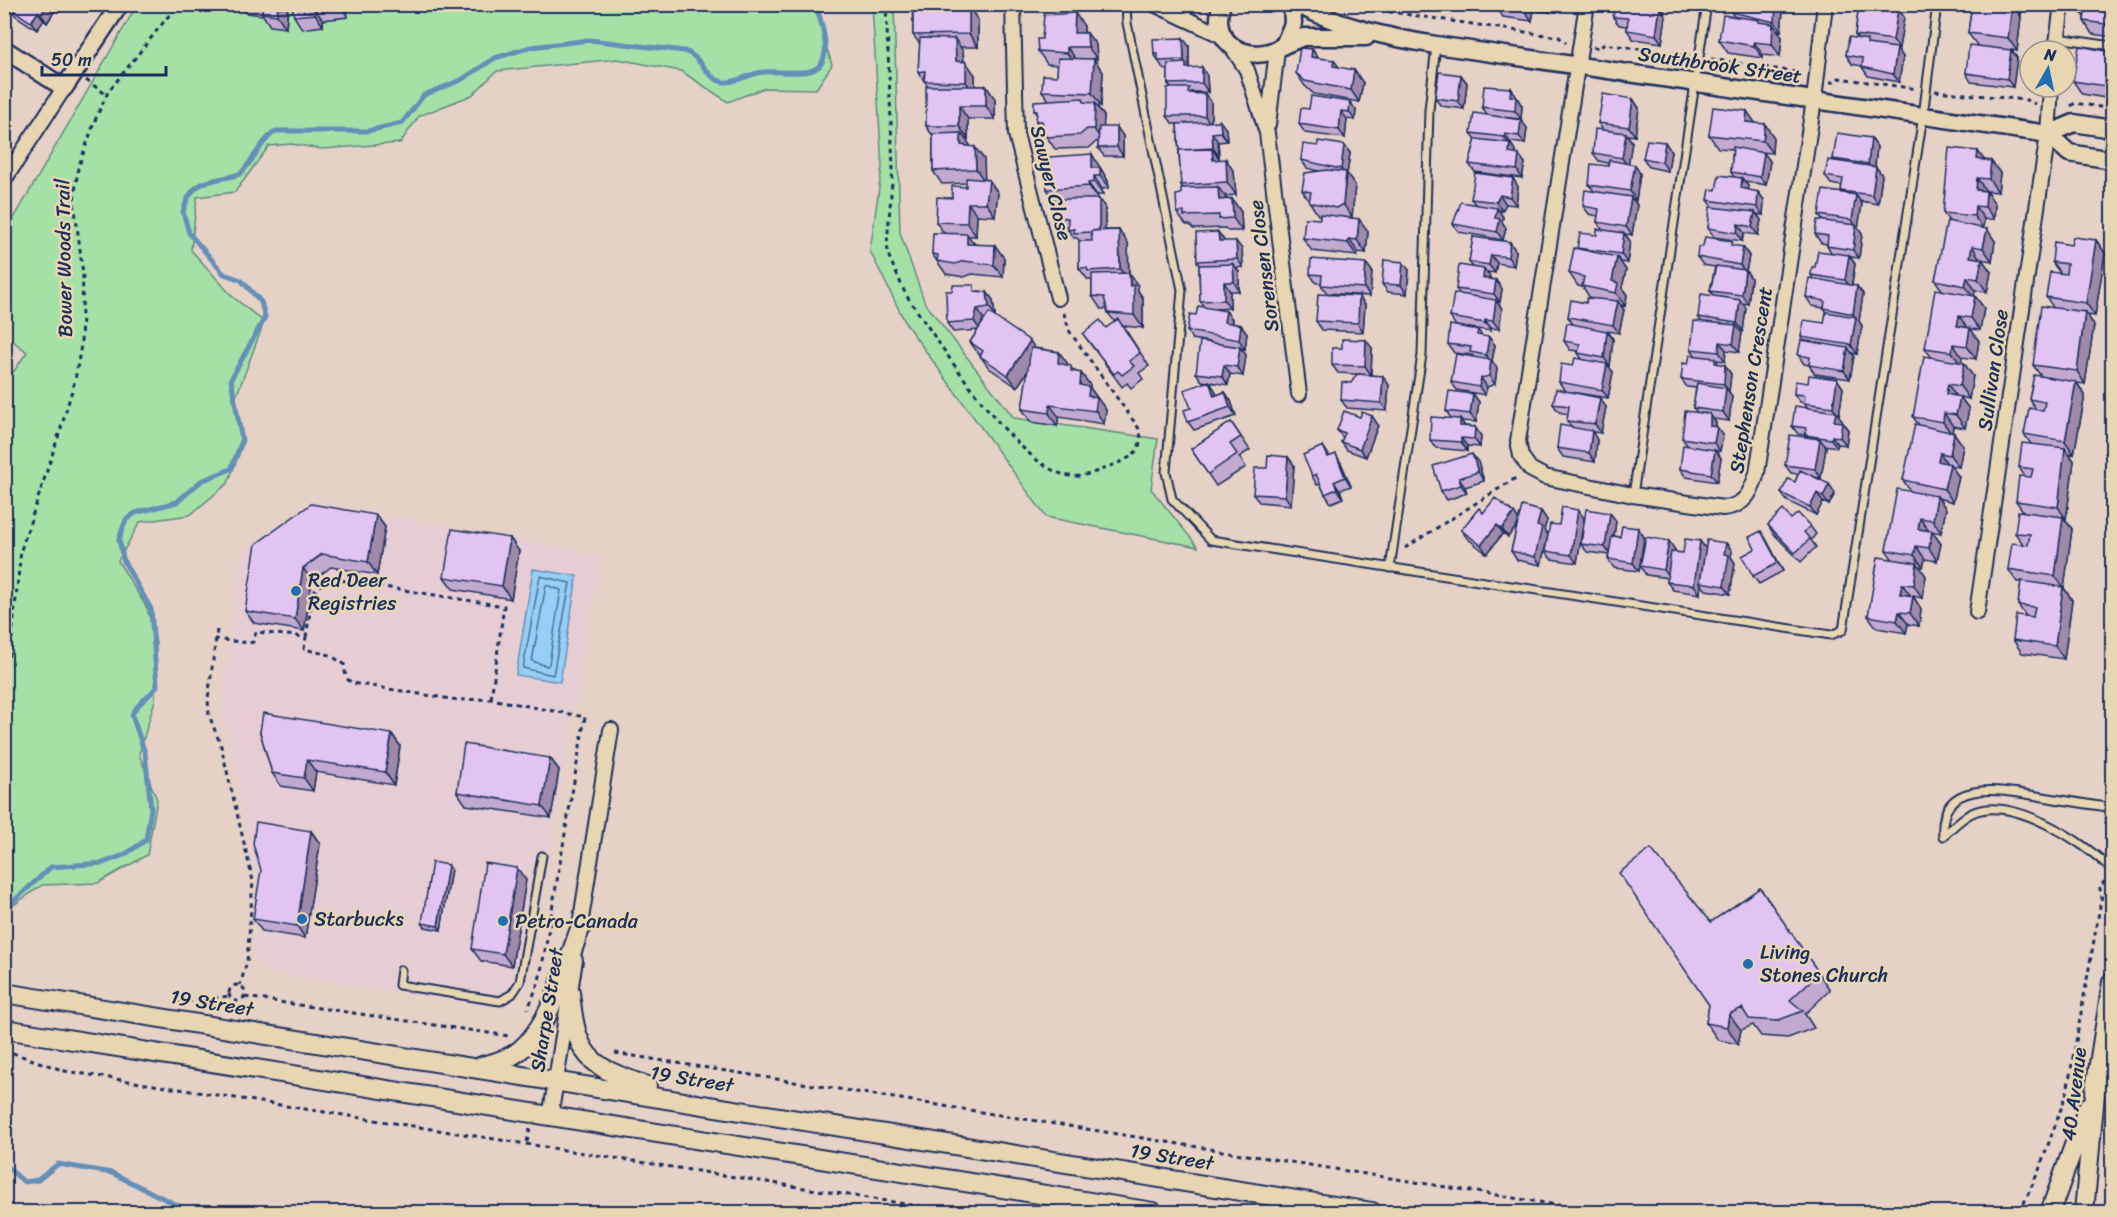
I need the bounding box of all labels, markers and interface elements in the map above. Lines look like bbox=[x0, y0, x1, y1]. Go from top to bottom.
street label: Southbrook Street bbox=[1636, 36, 1804, 94]
scale bar bbox=[42, 39, 166, 77]
north arrow bbox=[2018, 39, 2078, 99]
text: N bbox=[2042, 39, 2059, 70]
text: 50 m bbox=[51, 44, 92, 76]
street label: Sawyer Close bbox=[1020, 121, 1082, 245]
street label: Bower Woods Trail bbox=[45, 178, 83, 338]
street label: Sorensen Close bbox=[1239, 198, 1289, 334]
street label: Stephenson Crescent bbox=[1719, 284, 1783, 476]
street label: Sullivan Close bbox=[1967, 307, 2019, 433]
place label: Red Deer Registries bbox=[308, 563, 397, 621]
marker: Red Deer Registries bbox=[289, 584, 303, 598]
place label: Starbucks bbox=[314, 902, 405, 937]
place label: Petro-Canada bbox=[515, 904, 639, 939]
marker: Starbucks bbox=[295, 912, 309, 926]
marker: Petro-Canada bbox=[496, 914, 510, 928]
place label: Living Stones Church bbox=[1760, 935, 1888, 993]
street label: Sharpe Street bbox=[520, 945, 574, 1074]
marker: Living Stones Church bbox=[1741, 957, 1755, 971]
street label: 19 Street bbox=[168, 979, 257, 1027]
street label: 40 Avenue bbox=[2051, 1045, 2097, 1143]
street label: 19 Street bbox=[648, 1055, 737, 1103]
street label: 19 Street bbox=[1128, 1133, 1217, 1181]

